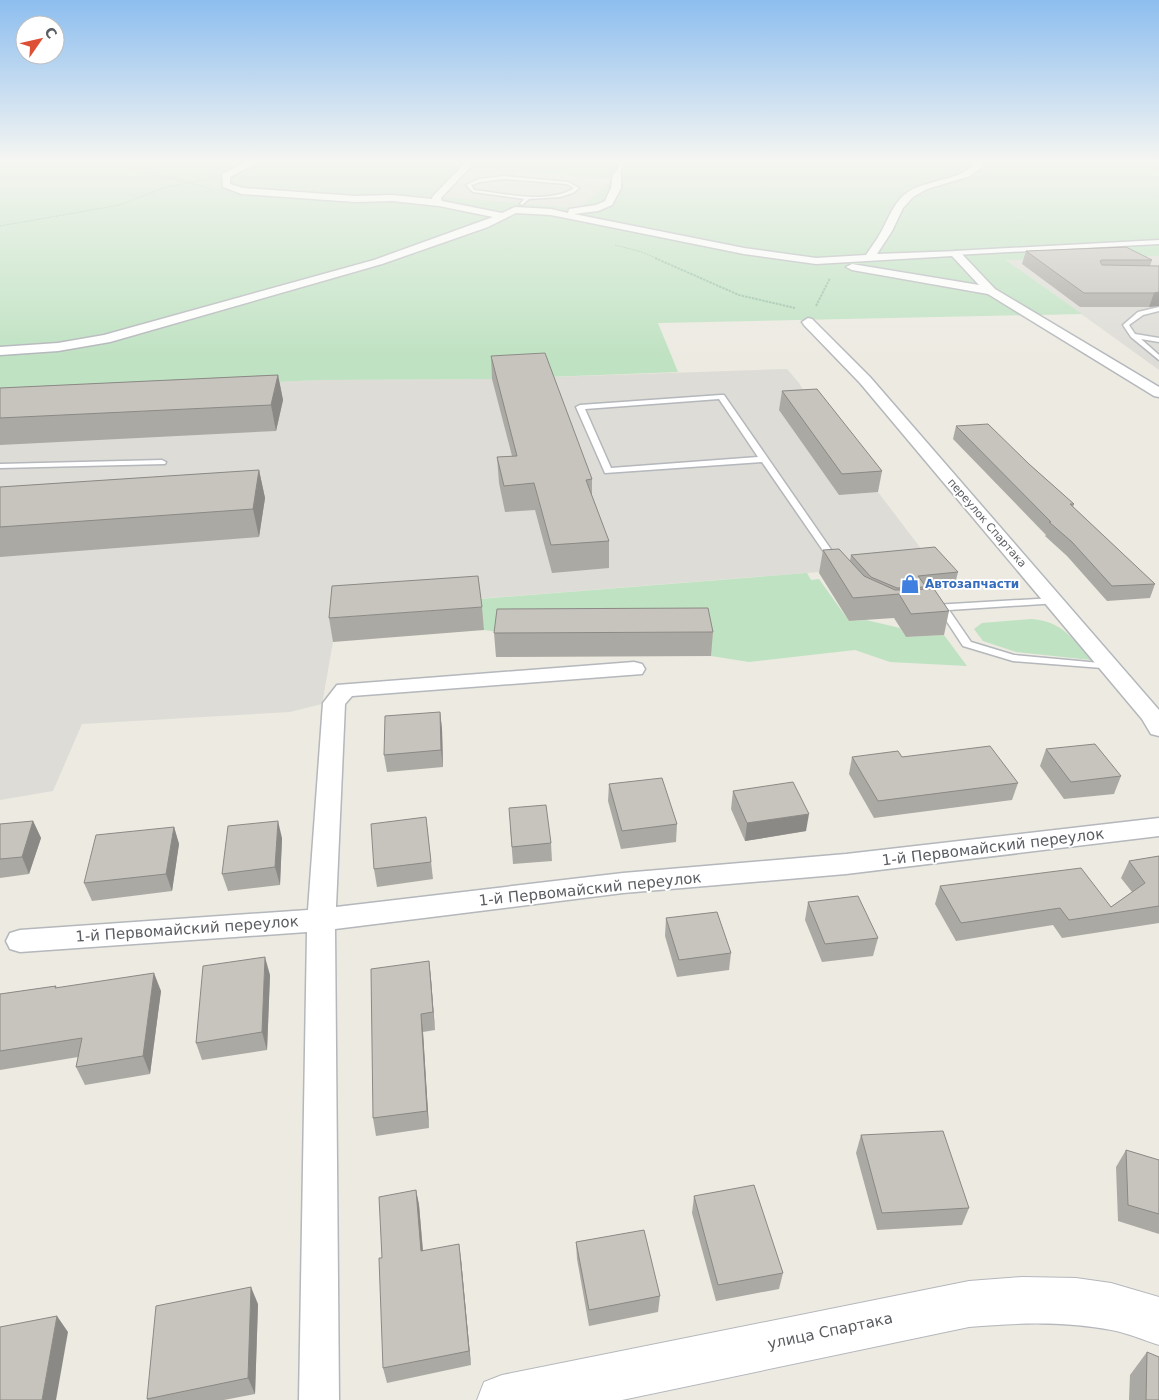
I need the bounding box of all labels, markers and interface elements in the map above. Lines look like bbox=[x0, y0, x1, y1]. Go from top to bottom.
north arrow bbox=[15, 15, 65, 65]
text: С bbox=[41, 24, 60, 41]
street label: переулок Спартака bbox=[945, 476, 1029, 570]
shop icon: Автозапчасти bbox=[899, 573, 921, 595]
place label: Автозапчасти bbox=[925, 577, 1019, 591]
street label: 1-й Первомайский переулок bbox=[881, 824, 1105, 870]
street label: 1-й Первомайский переулок bbox=[478, 868, 702, 910]
street label: 1-й Первомайский переулок bbox=[75, 912, 299, 946]
street label: улица Спартака bbox=[766, 1309, 894, 1353]

